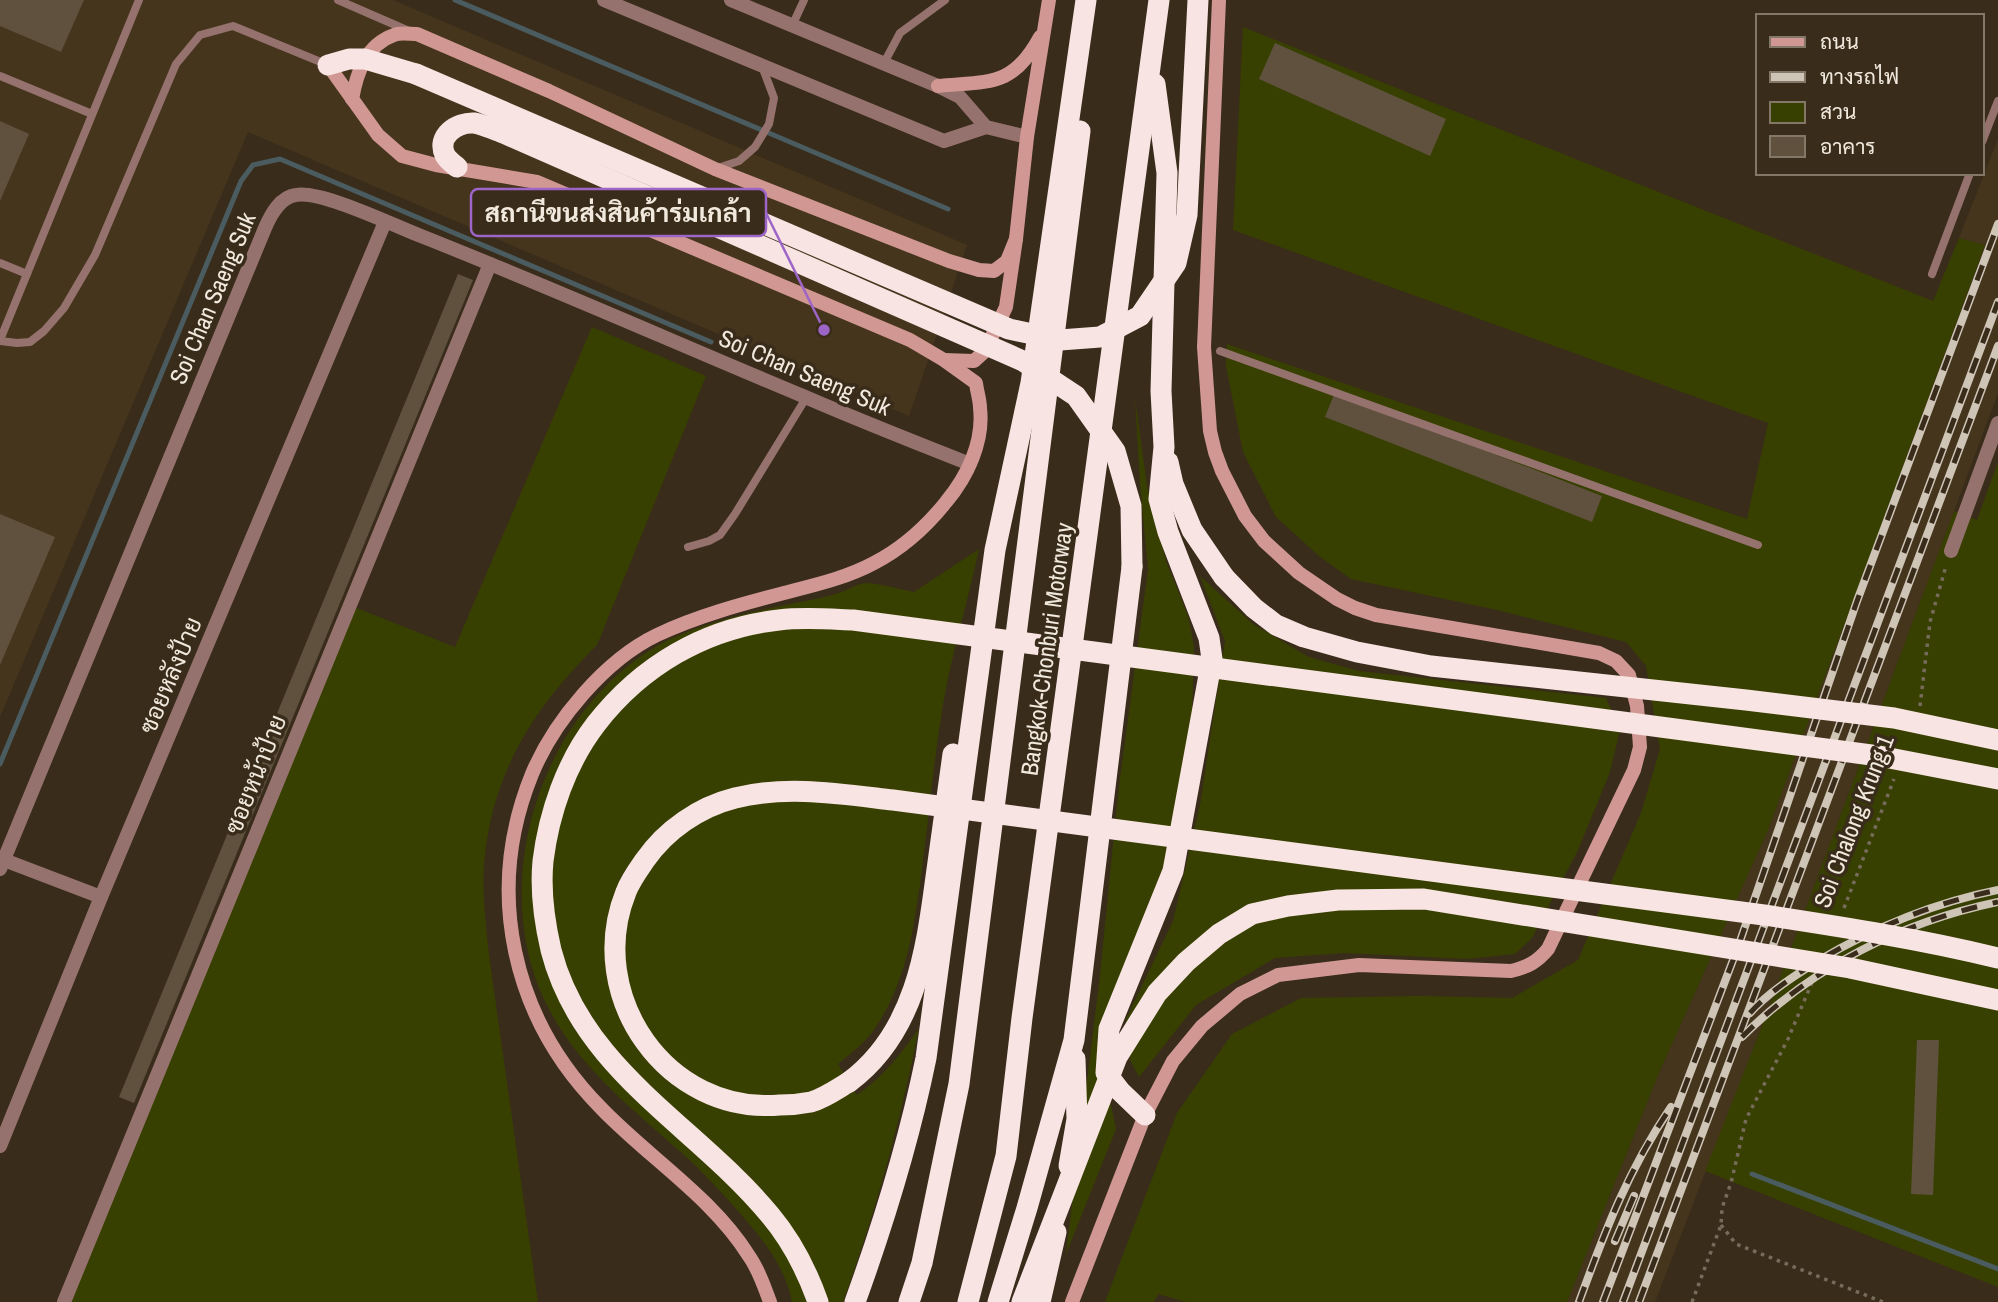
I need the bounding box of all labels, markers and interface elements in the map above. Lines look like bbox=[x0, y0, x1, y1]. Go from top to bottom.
legend bbox=[1756, 14, 1984, 175]
text: ถนน bbox=[1820, 27, 1859, 56]
text: ทางรถไฟ bbox=[1820, 62, 1899, 91]
text: สวน bbox=[1820, 97, 1856, 126]
text: อาคาร bbox=[1820, 132, 1876, 161]
callout: สถานีขนส่งสินค้าร่มเกล้า bbox=[471, 189, 766, 236]
text: สถานีขนส่งสินค้าร่มเกล้า bbox=[485, 195, 751, 230]
street label: Soi Chan Saeng Suk bbox=[161, 207, 263, 389]
street label: Soi Chan Saeng Suk bbox=[714, 321, 896, 423]
street label: Bangkok-Chonburi Motorway bbox=[1012, 520, 1080, 777]
street label: ซอยหลังป้าย bbox=[131, 612, 209, 738]
street label: ซอยหน้าป้าย bbox=[217, 710, 293, 838]
street label: Soi Chalong Krung 1 bbox=[1805, 730, 1901, 912]

